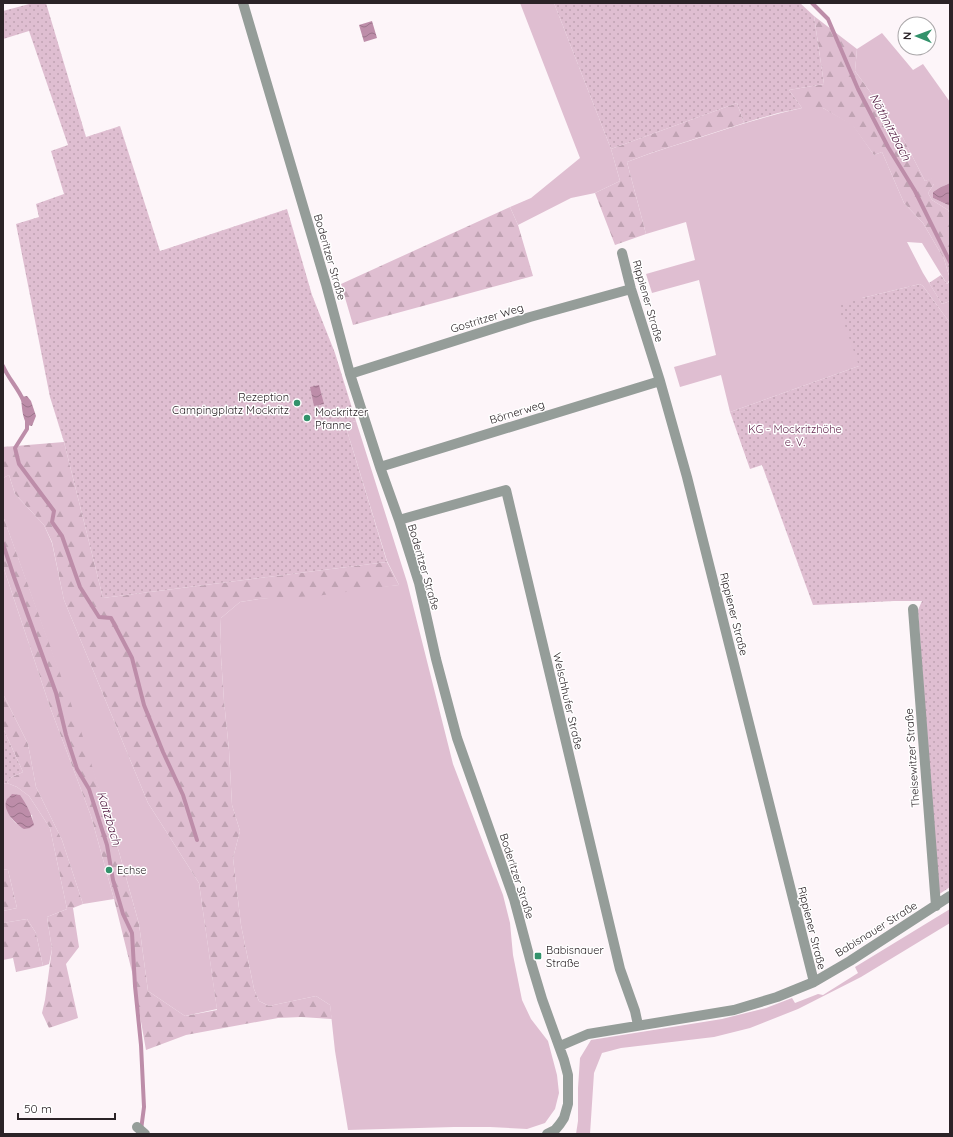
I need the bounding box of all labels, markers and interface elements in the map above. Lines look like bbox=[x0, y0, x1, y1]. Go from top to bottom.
north arrow bbox=[897, 16, 937, 56]
text: N bbox=[900, 32, 914, 40]
water label: Nöthnitzbach bbox=[867, 91, 914, 163]
street label: Boderitzer Straße bbox=[311, 212, 349, 302]
street label: Rippiener Straße bbox=[630, 258, 666, 344]
street label: Gostritzer Weg bbox=[449, 300, 525, 336]
place label: Rezeption Campingplatz Mockritz bbox=[172, 390, 289, 417]
street label: Börnerweg bbox=[488, 397, 546, 427]
marker: Rezeption Campingplatz Mockritz bbox=[292, 398, 302, 408]
place label: Mockritzer Pfanne bbox=[315, 405, 369, 432]
marker: Mockritzer Pfanne bbox=[302, 413, 312, 423]
park label: KG - Mockritzhöhe e. V. bbox=[748, 422, 842, 449]
street label: Boderitzer Straße bbox=[405, 522, 443, 612]
street label: Rippiener Straße bbox=[717, 571, 751, 657]
street label: Welschhufer Straße bbox=[550, 651, 586, 751]
street label: Theisewitzer Straße bbox=[902, 708, 922, 808]
water label: Kaitzbach bbox=[94, 789, 125, 847]
street label: Boderitzer Straße bbox=[497, 831, 537, 921]
place label: Echse bbox=[117, 863, 147, 877]
marker: Echse bbox=[104, 865, 114, 875]
street label: Rippiener Straße bbox=[795, 885, 829, 971]
street label: Babisnauer Straße bbox=[832, 898, 920, 960]
place label: Babisnauer Straße bbox=[546, 943, 604, 970]
marker: Babisnauer Straße bbox=[533, 951, 543, 961]
scale bar bbox=[18, 1095, 115, 1121]
text: 50 m bbox=[24, 1101, 52, 1116]

